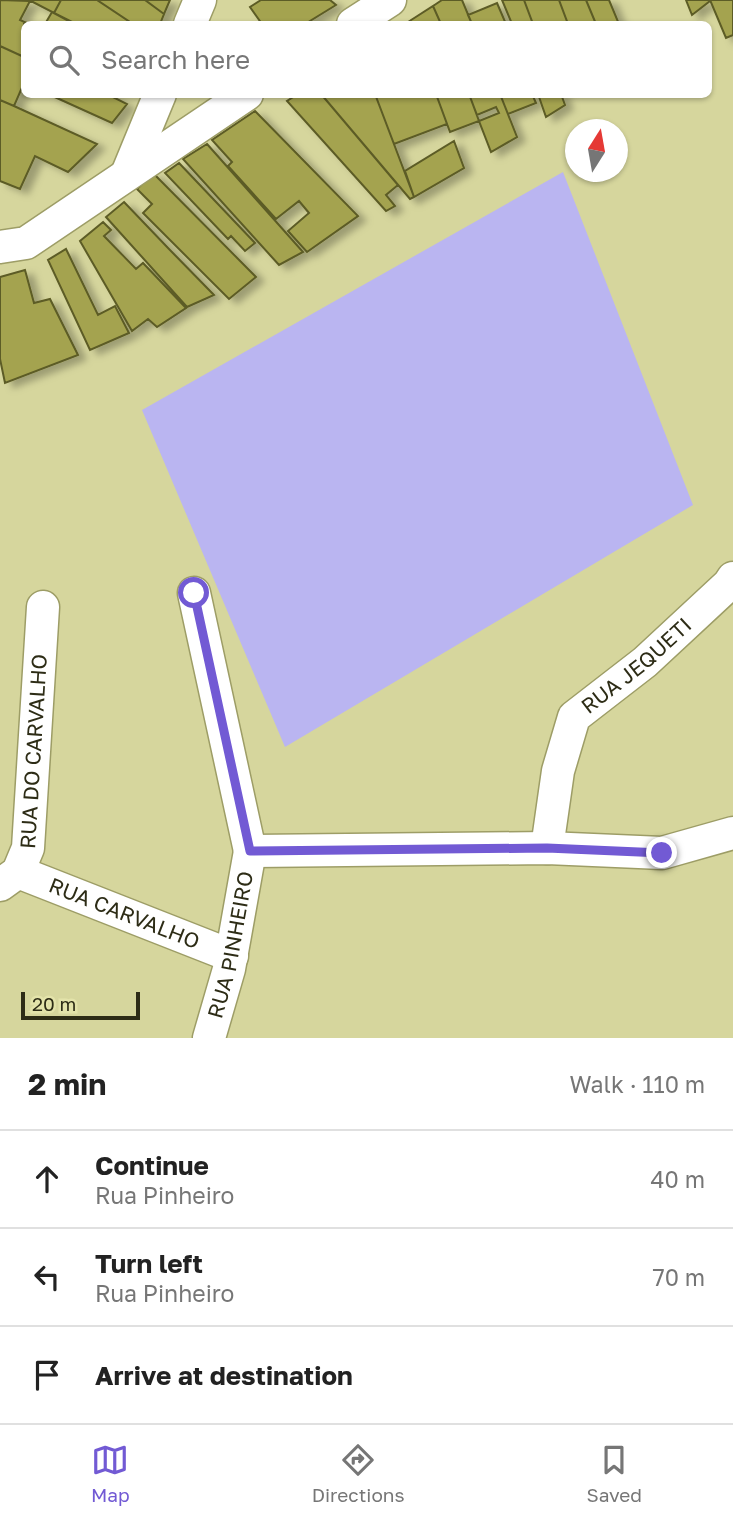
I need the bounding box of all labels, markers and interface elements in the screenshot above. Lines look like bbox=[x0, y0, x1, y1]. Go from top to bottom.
search box bbox=[21, 21, 712, 98]
icon: search bbox=[45, 41, 83, 79]
text: Search here bbox=[101, 44, 250, 75]
north arrow bbox=[565, 119, 628, 182]
route start bbox=[178, 577, 209, 608]
street label: RUA JEQUETI bbox=[576, 612, 696, 719]
street label: RUA DO CARVALHO bbox=[14, 653, 52, 850]
route end bbox=[646, 837, 677, 868]
street label: RUA PINHEIRO bbox=[201, 869, 258, 1021]
street label: RUA CARVALHO bbox=[45, 871, 204, 954]
scale bar bbox=[21, 989, 140, 1021]
text: 20 m bbox=[32, 992, 76, 1015]
text: 2 min bbox=[28, 1066, 106, 1102]
text: Walk · 110 m bbox=[569, 1070, 705, 1098]
text: Continue bbox=[95, 1150, 209, 1181]
icon: ahead bbox=[28, 1160, 66, 1198]
text: 40 m bbox=[651, 1165, 705, 1193]
text: Rua Pinheiro bbox=[95, 1181, 234, 1209]
text: Turn left bbox=[95, 1248, 203, 1279]
icon: left bbox=[28, 1258, 66, 1296]
text: 70 m bbox=[652, 1263, 705, 1291]
text: Rua Pinheiro bbox=[95, 1279, 234, 1307]
icon: arrive bbox=[28, 1356, 66, 1394]
text: Arrive at destination bbox=[95, 1360, 353, 1391]
tab: Map bbox=[91, 1441, 130, 1506]
tab: Directions bbox=[312, 1441, 405, 1506]
tab: Saved bbox=[587, 1441, 642, 1506]

